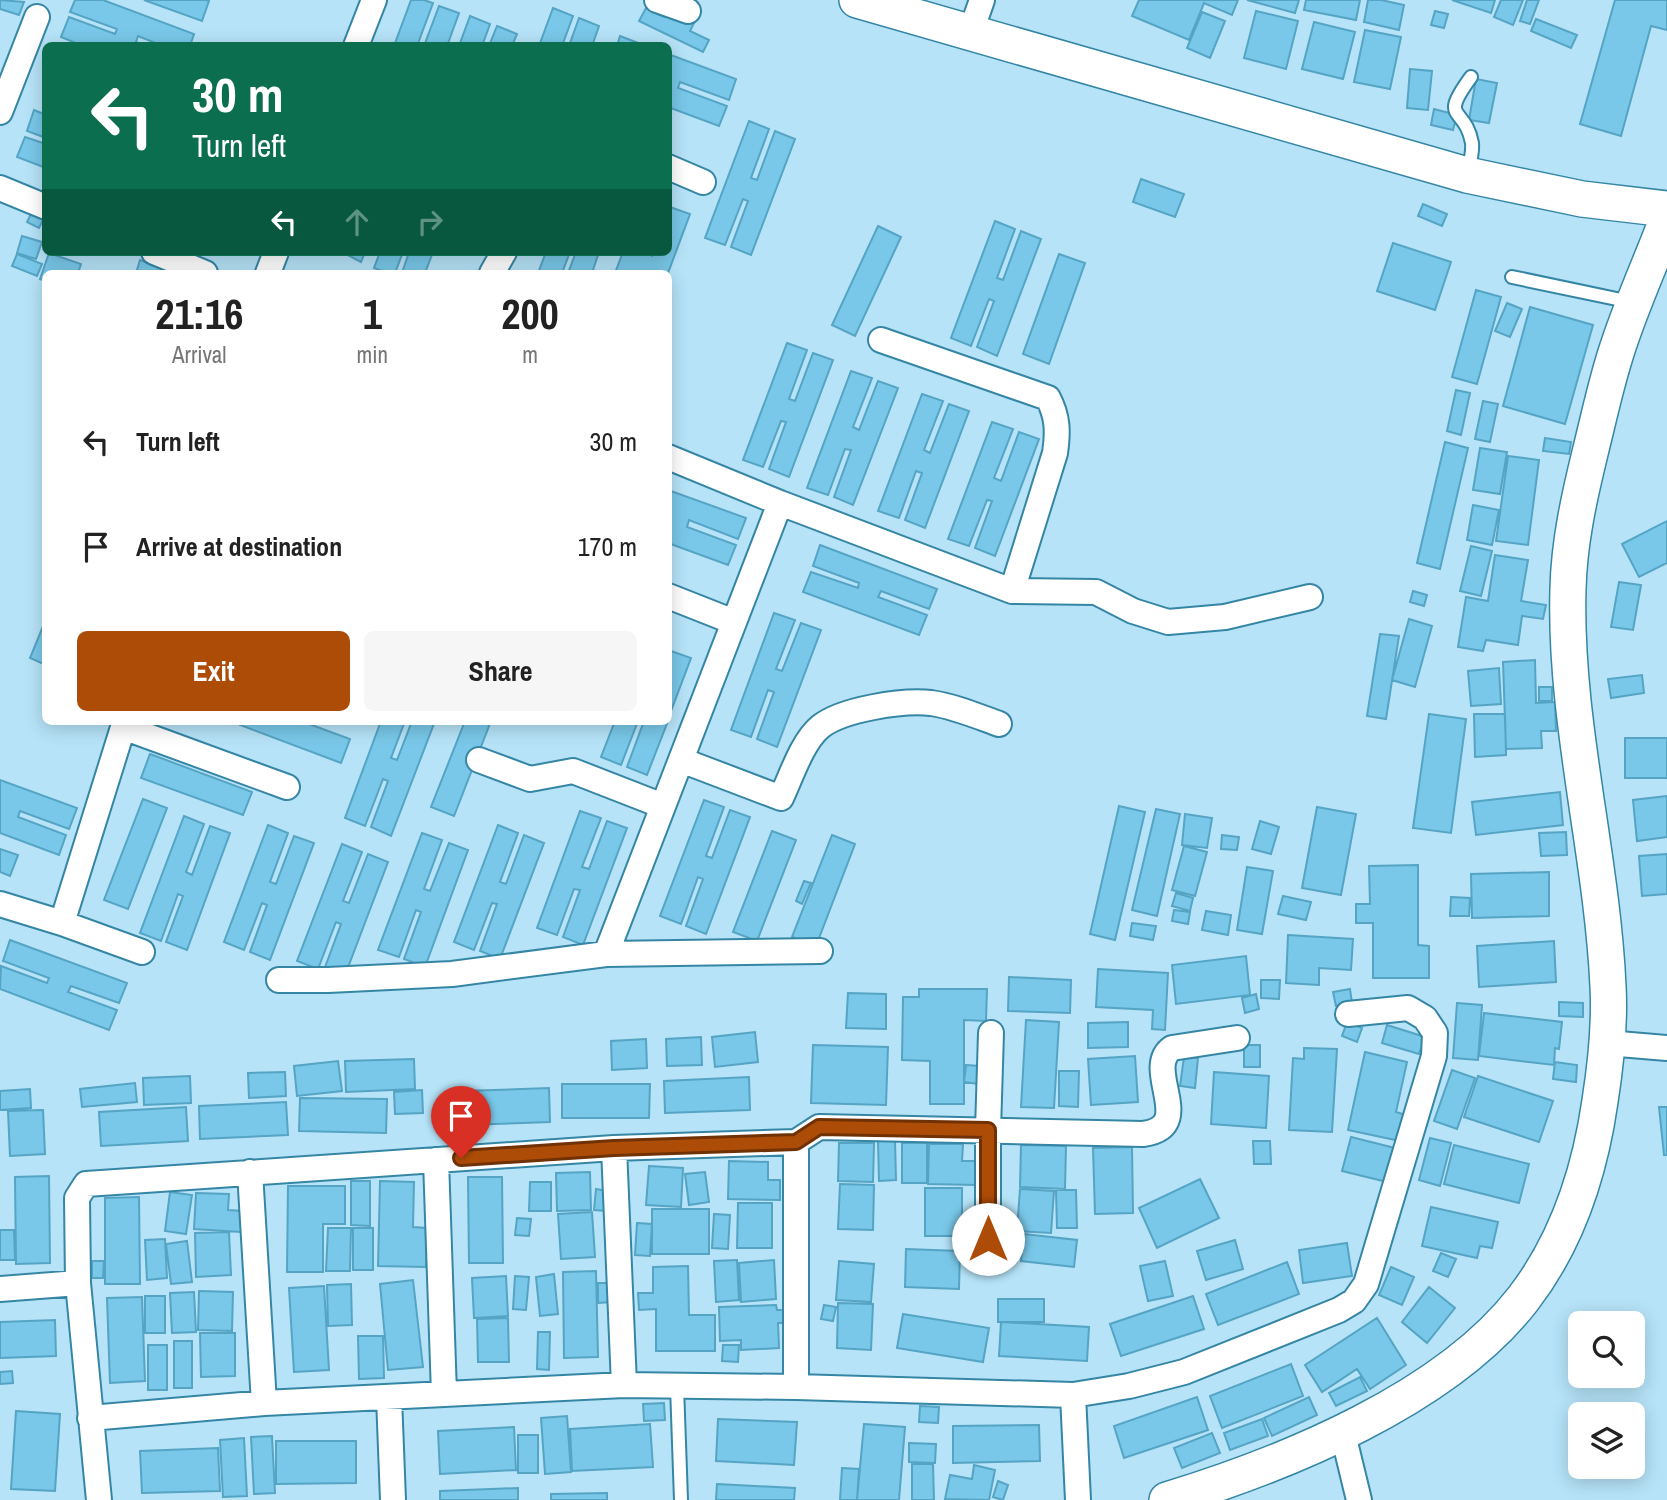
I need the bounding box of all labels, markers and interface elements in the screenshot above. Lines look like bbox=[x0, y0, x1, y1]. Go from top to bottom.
text: 30 m bbox=[192, 61, 284, 127]
icon: left bbox=[77, 70, 168, 161]
text: Turn left bbox=[192, 124, 286, 167]
icon: left bbox=[265, 203, 303, 241]
icon: ahead bbox=[338, 203, 376, 241]
icon: right bbox=[411, 203, 449, 241]
text: 21:16 bbox=[155, 286, 243, 342]
text: 1 bbox=[363, 286, 382, 342]
text: 200 bbox=[501, 286, 559, 342]
text: Arrival bbox=[172, 339, 227, 370]
text: min bbox=[357, 339, 388, 370]
text: m bbox=[522, 339, 538, 370]
icon: left bbox=[77, 423, 115, 461]
text: Turn left bbox=[136, 424, 220, 459]
text: 30 m bbox=[590, 424, 637, 459]
icon: arrive bbox=[77, 528, 115, 566]
text: Arrive at destination bbox=[136, 529, 342, 564]
text: 170 m bbox=[578, 529, 637, 564]
button: Exit bbox=[77, 631, 350, 711]
button: Share bbox=[364, 631, 637, 711]
pin bbox=[431, 1086, 491, 1158]
icon: arrive bbox=[442, 1097, 480, 1135]
position arrow bbox=[951, 1202, 1025, 1276]
map controls bbox=[1568, 1311, 1645, 1479]
button: search bbox=[1568, 1311, 1645, 1388]
button: layers bbox=[1568, 1402, 1645, 1479]

